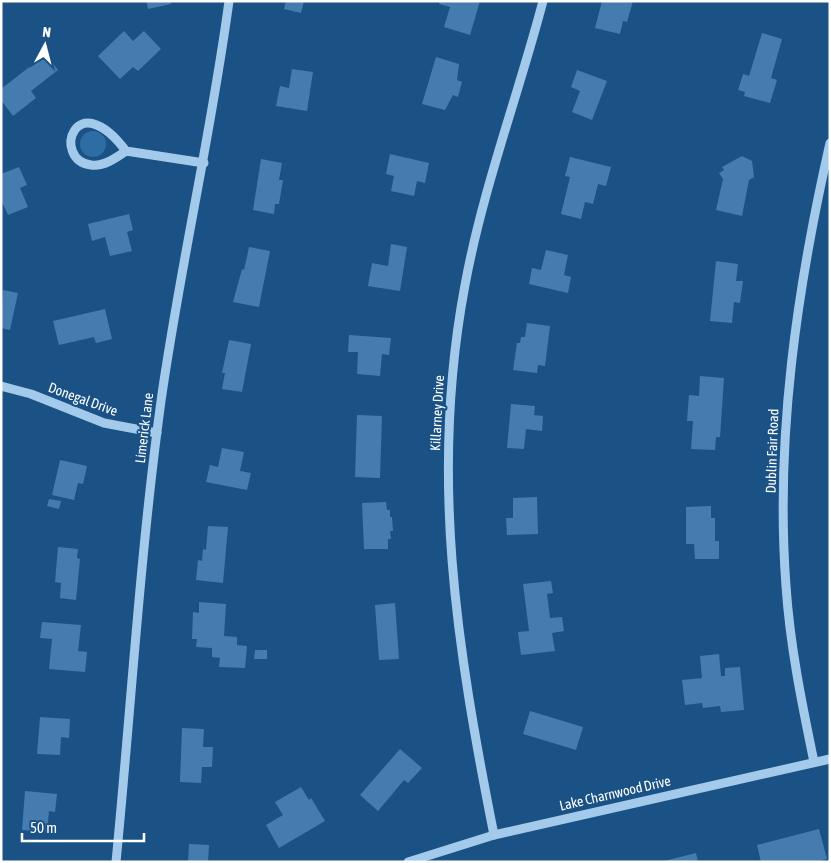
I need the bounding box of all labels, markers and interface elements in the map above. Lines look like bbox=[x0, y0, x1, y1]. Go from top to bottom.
north arrow bbox=[20, 20, 70, 70]
text: N bbox=[42, 24, 52, 41]
street label: Killarney Drive bbox=[427, 375, 447, 451]
street label: Donegal Drive bbox=[46, 379, 120, 419]
street label: Limerick Lane bbox=[132, 392, 156, 464]
street label: Dublin Fair Road bbox=[763, 408, 781, 494]
street label: Lake Charnwood Drive bbox=[558, 772, 672, 814]
scale bar bbox=[22, 810, 145, 842]
text: 50 m bbox=[30, 819, 57, 836]

